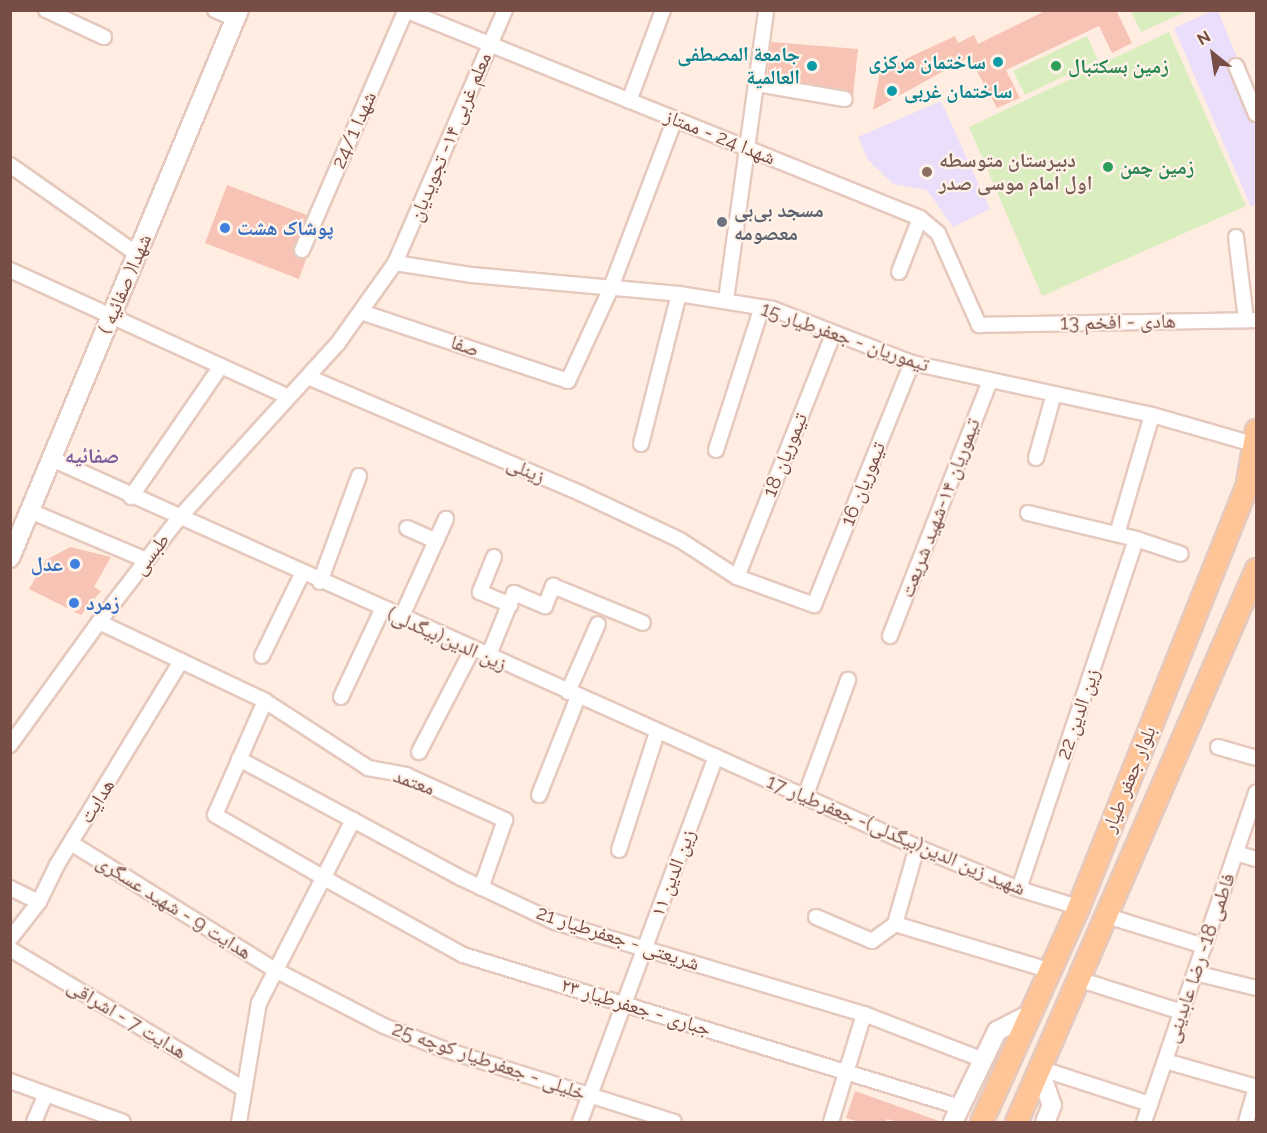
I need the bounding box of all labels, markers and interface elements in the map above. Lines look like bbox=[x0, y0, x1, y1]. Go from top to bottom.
north arrow bbox=[1183, 24, 1243, 84]
text: N bbox=[1194, 27, 1214, 49]
place label: جامعة المصطفی العالمیة bbox=[677, 42, 800, 89]
street label: معلم غربی ۱۴- تجویدیان bbox=[403, 49, 497, 225]
place label: ساختمان مرکزی bbox=[868, 50, 986, 74]
place label: زمین بسکتبال bbox=[1068, 54, 1169, 78]
marker: ساختمان مرکزی bbox=[991, 55, 1005, 69]
marker: جامعة المصطفی العالمیة bbox=[805, 59, 819, 73]
marker: زمین بسکتبال bbox=[1049, 59, 1063, 73]
place label: ساختمان غربی bbox=[904, 79, 1012, 103]
marker: ساختمان غربی bbox=[885, 84, 899, 98]
street label: شهدا 24/1 bbox=[326, 88, 382, 172]
street label: شهدا 24 - ممتاز bbox=[661, 104, 779, 170]
place label: دبیرستان متوسطه اول امام موسی صدر bbox=[939, 148, 1092, 195]
place label: زمین چمن bbox=[1120, 155, 1194, 179]
marker: زمین چمن bbox=[1101, 160, 1115, 174]
marker: دبیرستان متوسطه اول امام موسی صدر bbox=[920, 165, 934, 179]
place label: مسجد بی‌بی معصومه bbox=[734, 198, 824, 245]
marker: مسجد بی‌بی معصومه bbox=[715, 215, 729, 229]
place label: پوشاک هشت bbox=[237, 216, 334, 240]
marker: پوشاک هشت bbox=[218, 221, 232, 235]
street label: شهدا( صفائیه ) bbox=[93, 230, 157, 338]
street label: تیموریان - جعفرطیار 15 bbox=[758, 297, 932, 377]
street label: هادی - افخم 13 bbox=[1060, 309, 1176, 335]
street label: صفا bbox=[448, 330, 482, 362]
street label: تیموریان 18 bbox=[757, 409, 813, 501]
street label: تیموریان ۱۴-شهید شریعت bbox=[895, 415, 985, 601]
street label: تیموریان 16 bbox=[835, 438, 891, 530]
district label: صفائیه bbox=[65, 443, 119, 469]
street label: زینلی bbox=[503, 451, 549, 489]
street label: طبسی bbox=[127, 528, 175, 580]
place label: عدل bbox=[31, 552, 63, 576]
marker: عدل bbox=[68, 557, 82, 571]
place label: زمرد bbox=[86, 591, 120, 615]
marker: زمرد bbox=[67, 596, 81, 610]
street label: زین الدین(بیگدلی) bbox=[383, 602, 511, 676]
street label: زین الدین 22 bbox=[1051, 665, 1105, 763]
street label: بلوار جعفر طیار bbox=[1097, 722, 1161, 836]
street label: معتمد bbox=[390, 763, 438, 801]
street label: شهید زین الدین(بیگدلی)- جعفرطیار 17 bbox=[763, 769, 1029, 901]
street label: هدایت bbox=[74, 774, 120, 828]
street label: زین الدین ۱۱ bbox=[645, 826, 701, 920]
street label: هدایت 9 - شهید عسگری bbox=[92, 850, 256, 964]
street label: فاطمی 18- رضا عابدینی bbox=[1160, 870, 1240, 1046]
street label: شریعتی - جعفرطیار 21 bbox=[533, 900, 703, 976]
street label: جباری - جعفرطیار ۲۳ bbox=[558, 973, 714, 1041]
street label: هدایت 7 - اشراقی bbox=[63, 974, 191, 1064]
street label: خلیلی - جعفرطیار کوچه 25 bbox=[389, 1017, 589, 1105]

